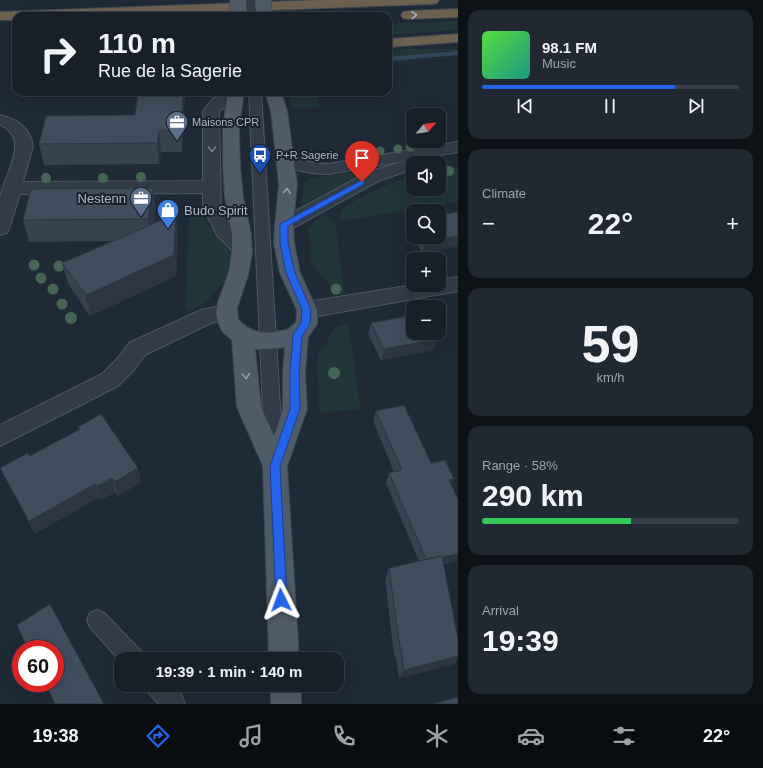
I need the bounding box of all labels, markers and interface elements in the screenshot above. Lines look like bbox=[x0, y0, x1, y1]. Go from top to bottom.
one-way arrow bbox=[411, 10, 417, 19]
icon: right bbox=[32, 28, 84, 80]
text: 110 m bbox=[98, 28, 176, 59]
text: 98.1 FM bbox=[542, 39, 597, 56]
text: Music bbox=[542, 56, 576, 71]
text: Rue de la Sagerie bbox=[98, 61, 242, 81]
icon: previous bbox=[514, 95, 536, 117]
icon: pause bbox=[599, 95, 621, 117]
icon: next bbox=[685, 95, 707, 117]
north arrow bbox=[406, 108, 446, 148]
map controls bbox=[406, 108, 446, 340]
office icon: Maisons CPR bbox=[164, 109, 190, 142]
place label: Maisons CPR bbox=[192, 116, 259, 128]
pin bbox=[345, 141, 379, 182]
bus stop icon: P+R Sagerie bbox=[247, 142, 273, 175]
one-way arrow bbox=[208, 146, 216, 152]
icon: arrive bbox=[351, 147, 373, 169]
place label: P+R Sagerie bbox=[276, 149, 339, 161]
button: sound bbox=[406, 156, 446, 196]
office icon: Nestenn bbox=[128, 185, 154, 218]
text: Climate bbox=[482, 186, 526, 201]
one-way arrow bbox=[282, 188, 291, 195]
place label: Nestenn bbox=[78, 191, 126, 206]
shop icon: Budo Spirit bbox=[155, 197, 181, 230]
place label: Budo Spirit bbox=[184, 203, 248, 218]
button: search bbox=[406, 204, 446, 244]
text: 22° bbox=[588, 207, 633, 240]
text: − bbox=[482, 211, 495, 236]
text: + bbox=[726, 211, 739, 236]
button: + bbox=[406, 252, 446, 292]
button: − bbox=[406, 300, 446, 340]
text: 59 bbox=[582, 315, 639, 373]
text: km/h bbox=[596, 370, 625, 385]
one-way arrow bbox=[241, 373, 250, 379]
text: Range · 58% bbox=[482, 458, 558, 473]
text: 290 km bbox=[482, 479, 584, 512]
position arrow bbox=[260, 579, 302, 621]
text: Arrival bbox=[482, 603, 519, 618]
text: 19:39 bbox=[482, 624, 559, 657]
speed limit sign: 60 bbox=[12, 640, 64, 692]
text: 19:39 · 1 min · 140 m bbox=[156, 663, 302, 680]
icon: directions bbox=[144, 722, 172, 750]
icon: music bbox=[237, 722, 265, 750]
icon: phone bbox=[330, 722, 358, 750]
icon: climate bbox=[423, 722, 451, 750]
icon: car bbox=[517, 722, 545, 750]
icon: filters bbox=[610, 722, 638, 750]
text: 19:38 bbox=[33, 726, 79, 746]
text: 22° bbox=[703, 726, 730, 746]

